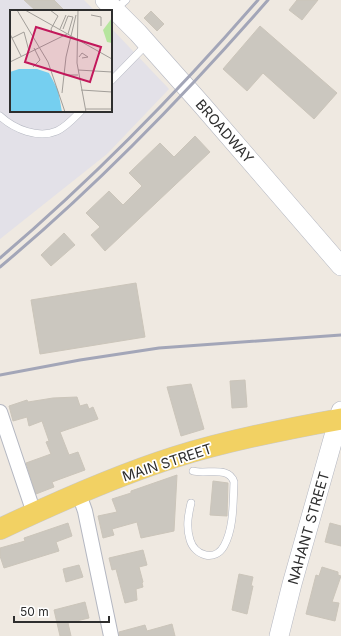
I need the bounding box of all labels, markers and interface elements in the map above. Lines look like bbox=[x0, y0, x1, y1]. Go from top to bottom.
inset map bbox=[10, 10, 112, 112]
street label: BROADWAY bbox=[193, 96, 258, 167]
street label: MAIN STREET bbox=[120, 439, 214, 485]
street label: NAHANT STREET bbox=[284, 470, 332, 586]
scale bar bbox=[14, 598, 109, 624]
text: 50 m bbox=[20, 604, 49, 619]

